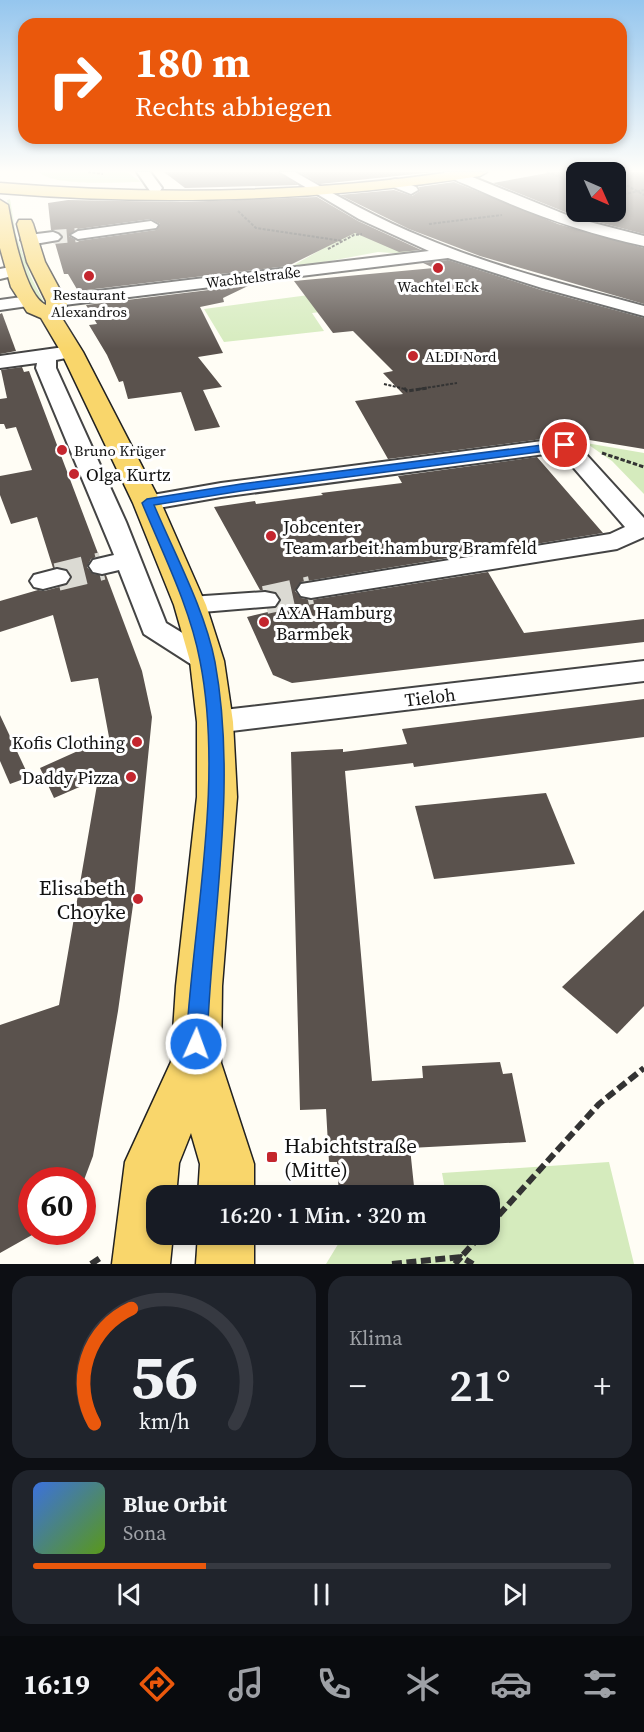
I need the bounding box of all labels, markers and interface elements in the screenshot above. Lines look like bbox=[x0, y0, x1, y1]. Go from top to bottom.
text: 180 m bbox=[135, 33, 250, 91]
icon: right bbox=[36, 42, 114, 120]
text: Rechts abbiegen bbox=[135, 88, 332, 125]
north arrow bbox=[566, 162, 626, 222]
map controls bbox=[566, 162, 626, 222]
street label: Wachtelstraße bbox=[204, 261, 302, 293]
marker: Wachtel Eck bbox=[431, 261, 445, 275]
marker: Restaurant Alexandros bbox=[82, 269, 96, 283]
place label: Wachtel Eck bbox=[397, 276, 480, 297]
place label: Restaurant Alexandros bbox=[51, 284, 127, 322]
place label: ALDI Nord bbox=[425, 346, 497, 367]
marker: ALDI Nord bbox=[406, 349, 420, 363]
pin bbox=[539, 419, 590, 470]
icon: arrive bbox=[548, 428, 581, 461]
place label: Bruno Krüger bbox=[74, 440, 167, 461]
marker: Bruno Krüger bbox=[55, 443, 69, 457]
place label: Olga Kurtz bbox=[86, 462, 170, 487]
marker: Olga Kurtz bbox=[67, 467, 81, 481]
place label: Jobcenter Team.arbeit.hamburg Bramfeld bbox=[282, 514, 537, 560]
marker: Jobcenter Team.arbeit.hamburg Bramfeld bbox=[264, 529, 278, 543]
place label: AXA Hamburg Barmbek bbox=[276, 600, 392, 646]
marker: AXA Hamburg Barmbek bbox=[257, 615, 271, 629]
street label: Tieloh bbox=[403, 681, 457, 713]
place label: Kofis Clothing bbox=[12, 730, 125, 755]
marker: Kofis Clothing bbox=[130, 735, 144, 749]
place label: Daddy Pizza bbox=[22, 765, 120, 790]
marker: Daddy Pizza bbox=[124, 770, 138, 784]
place label: Elisabeth Choyke bbox=[39, 873, 126, 926]
marker: Elisabeth Choyke bbox=[131, 892, 145, 906]
position arrow bbox=[164, 1012, 228, 1076]
place label: Habichtstraße (Mitte) bbox=[284, 1131, 417, 1184]
marker: Habichtstraße (Mitte) bbox=[265, 1150, 279, 1164]
speed limit sign: 60 bbox=[18, 1167, 96, 1245]
text: 16:20 · 1 Min. · 320 m bbox=[219, 1200, 427, 1230]
text: Klima bbox=[349, 1324, 402, 1352]
text: 56 bbox=[130, 1333, 198, 1419]
text: 21° bbox=[449, 1354, 511, 1416]
text: − bbox=[349, 1363, 367, 1408]
text: + bbox=[594, 1363, 611, 1408]
text: km/h bbox=[138, 1407, 190, 1436]
text: Blue Orbit bbox=[123, 1489, 227, 1519]
text: Sona bbox=[123, 1519, 167, 1547]
icon: previous bbox=[113, 1578, 146, 1611]
icon: pause bbox=[305, 1578, 338, 1611]
icon: next bbox=[498, 1578, 531, 1611]
icon: directions bbox=[136, 1663, 178, 1705]
icon: music bbox=[225, 1663, 267, 1705]
icon: phone bbox=[313, 1663, 355, 1705]
icon: climate bbox=[402, 1663, 444, 1705]
icon: car bbox=[490, 1663, 532, 1705]
icon: filters bbox=[579, 1663, 621, 1705]
text: 16:19 bbox=[23, 1666, 90, 1703]

